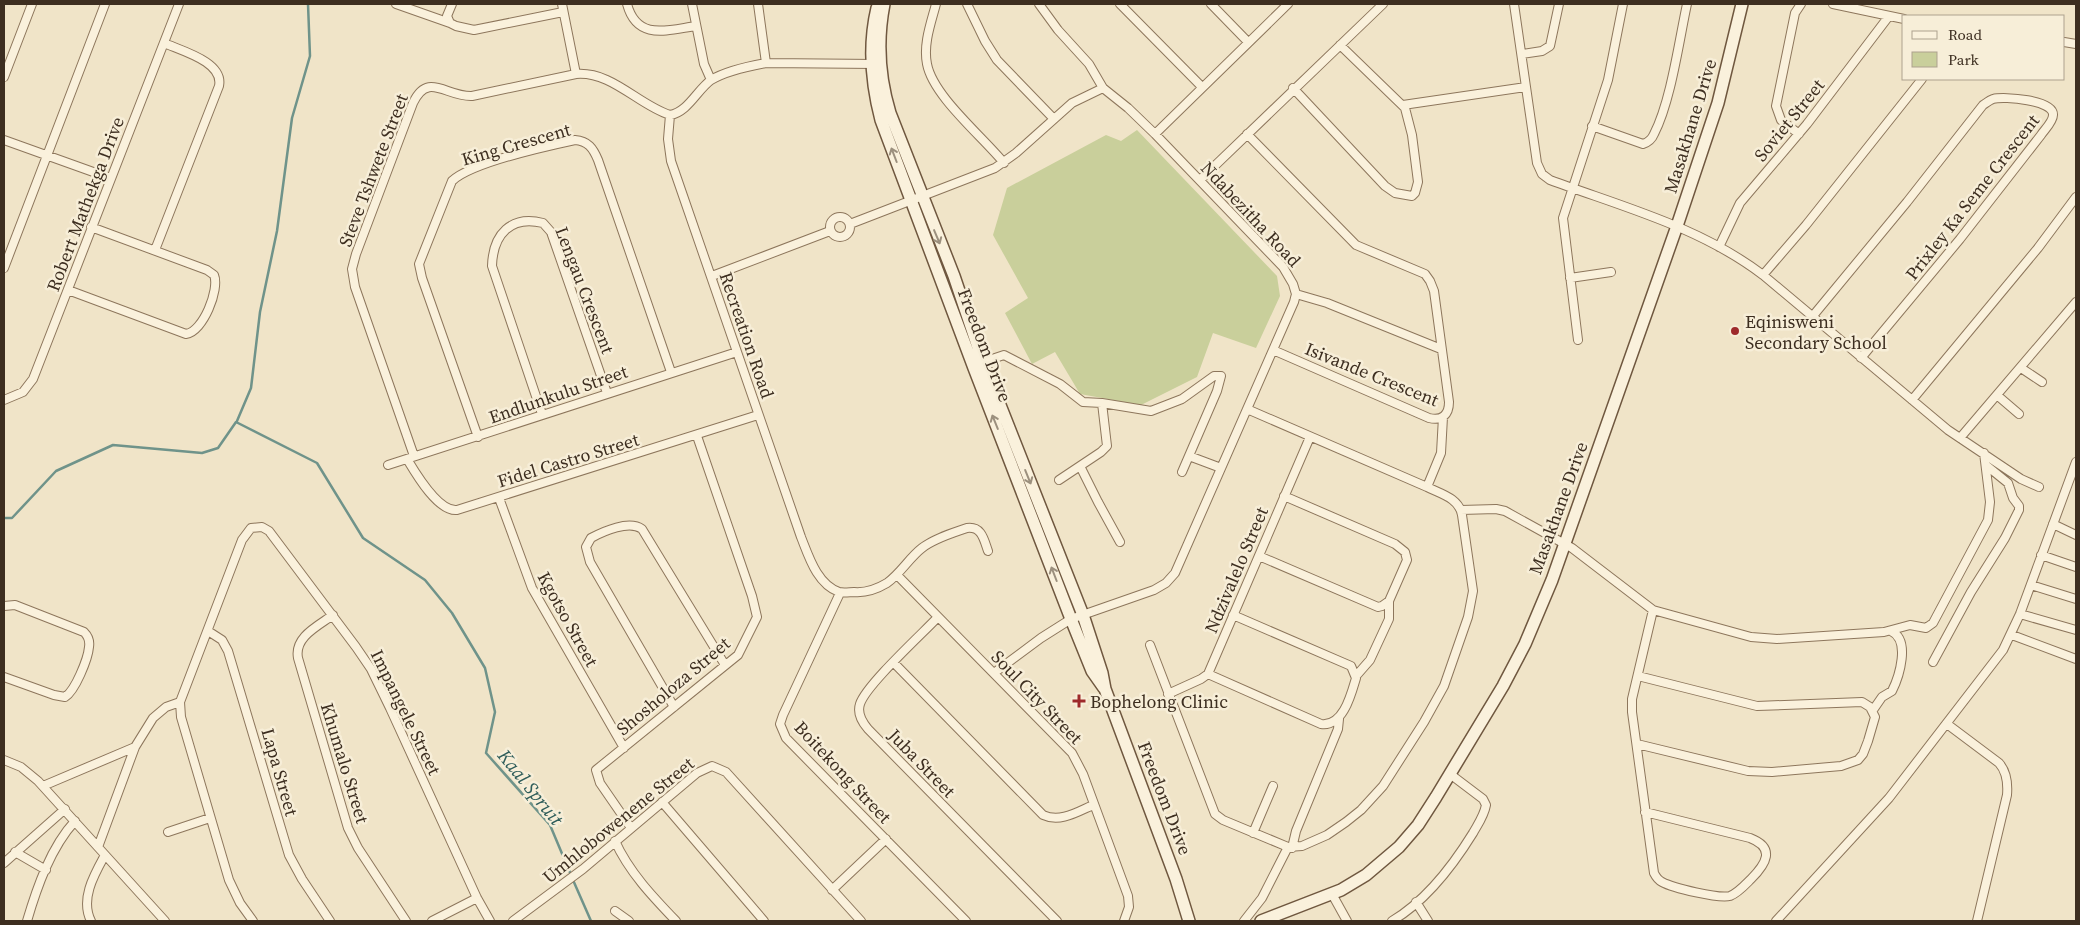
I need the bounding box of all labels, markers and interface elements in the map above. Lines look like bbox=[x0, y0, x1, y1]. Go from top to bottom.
legend bbox=[1902, 15, 2065, 80]
text: Road bbox=[1948, 24, 1982, 45]
text: Park bbox=[1948, 49, 1980, 70]
street label: Masakhane Drive bbox=[1658, 56, 1722, 196]
street label: Soviet Street bbox=[1748, 73, 1830, 166]
street label: Steve Tshwete Street bbox=[332, 90, 414, 250]
street label: Prixley Ka Seme Crescent bbox=[1899, 109, 2045, 285]
street label: Robert Mathekga Drive bbox=[40, 113, 130, 295]
street label: King Crescent bbox=[459, 116, 574, 171]
one-way arrow bbox=[889, 148, 898, 163]
street label: Ndabezitha Road bbox=[1195, 156, 1307, 272]
street label: Lengau Crescent bbox=[549, 223, 621, 357]
one-way arrow bbox=[933, 229, 942, 244]
street label: Recreation Road bbox=[714, 268, 780, 402]
street label: Freedom Drive bbox=[952, 285, 1018, 405]
place label: Eqinisweni Secondary School bbox=[1745, 309, 1887, 355]
marker: Eqinisweni Secondary School bbox=[1729, 325, 1741, 337]
street label: Isivande Crescent bbox=[1301, 336, 1443, 412]
street label: Endlunkulu Street bbox=[485, 358, 631, 429]
one-way arrow bbox=[990, 415, 999, 431]
street label: Fidel Castro Street bbox=[494, 427, 642, 493]
street label: Masakhane Drive bbox=[1522, 438, 1594, 578]
one-way arrow bbox=[1025, 470, 1034, 485]
street label: Ndzivalelo Street bbox=[1198, 503, 1274, 637]
street label: Kgotso Street bbox=[532, 567, 604, 671]
one-way arrow bbox=[1049, 567, 1058, 582]
street label: Shosholoza Street bbox=[611, 631, 735, 741]
street label: Impangele Street bbox=[365, 645, 447, 779]
street label: Soul City Street bbox=[986, 645, 1088, 749]
place label: Bophelong Clinic bbox=[1090, 689, 1228, 714]
marker: Bophelong Clinic bbox=[1072, 694, 1086, 708]
street label: Khumalo Street bbox=[315, 700, 375, 826]
street label: Boitekong Street bbox=[789, 715, 897, 829]
street label: Juba Street bbox=[882, 722, 961, 803]
street label: Lapa Street bbox=[256, 725, 304, 819]
street label: Freedom Drive bbox=[1132, 738, 1198, 858]
water label: Kaal Spruit bbox=[492, 743, 570, 831]
street label: Umhlobowenene Street bbox=[537, 751, 699, 889]

